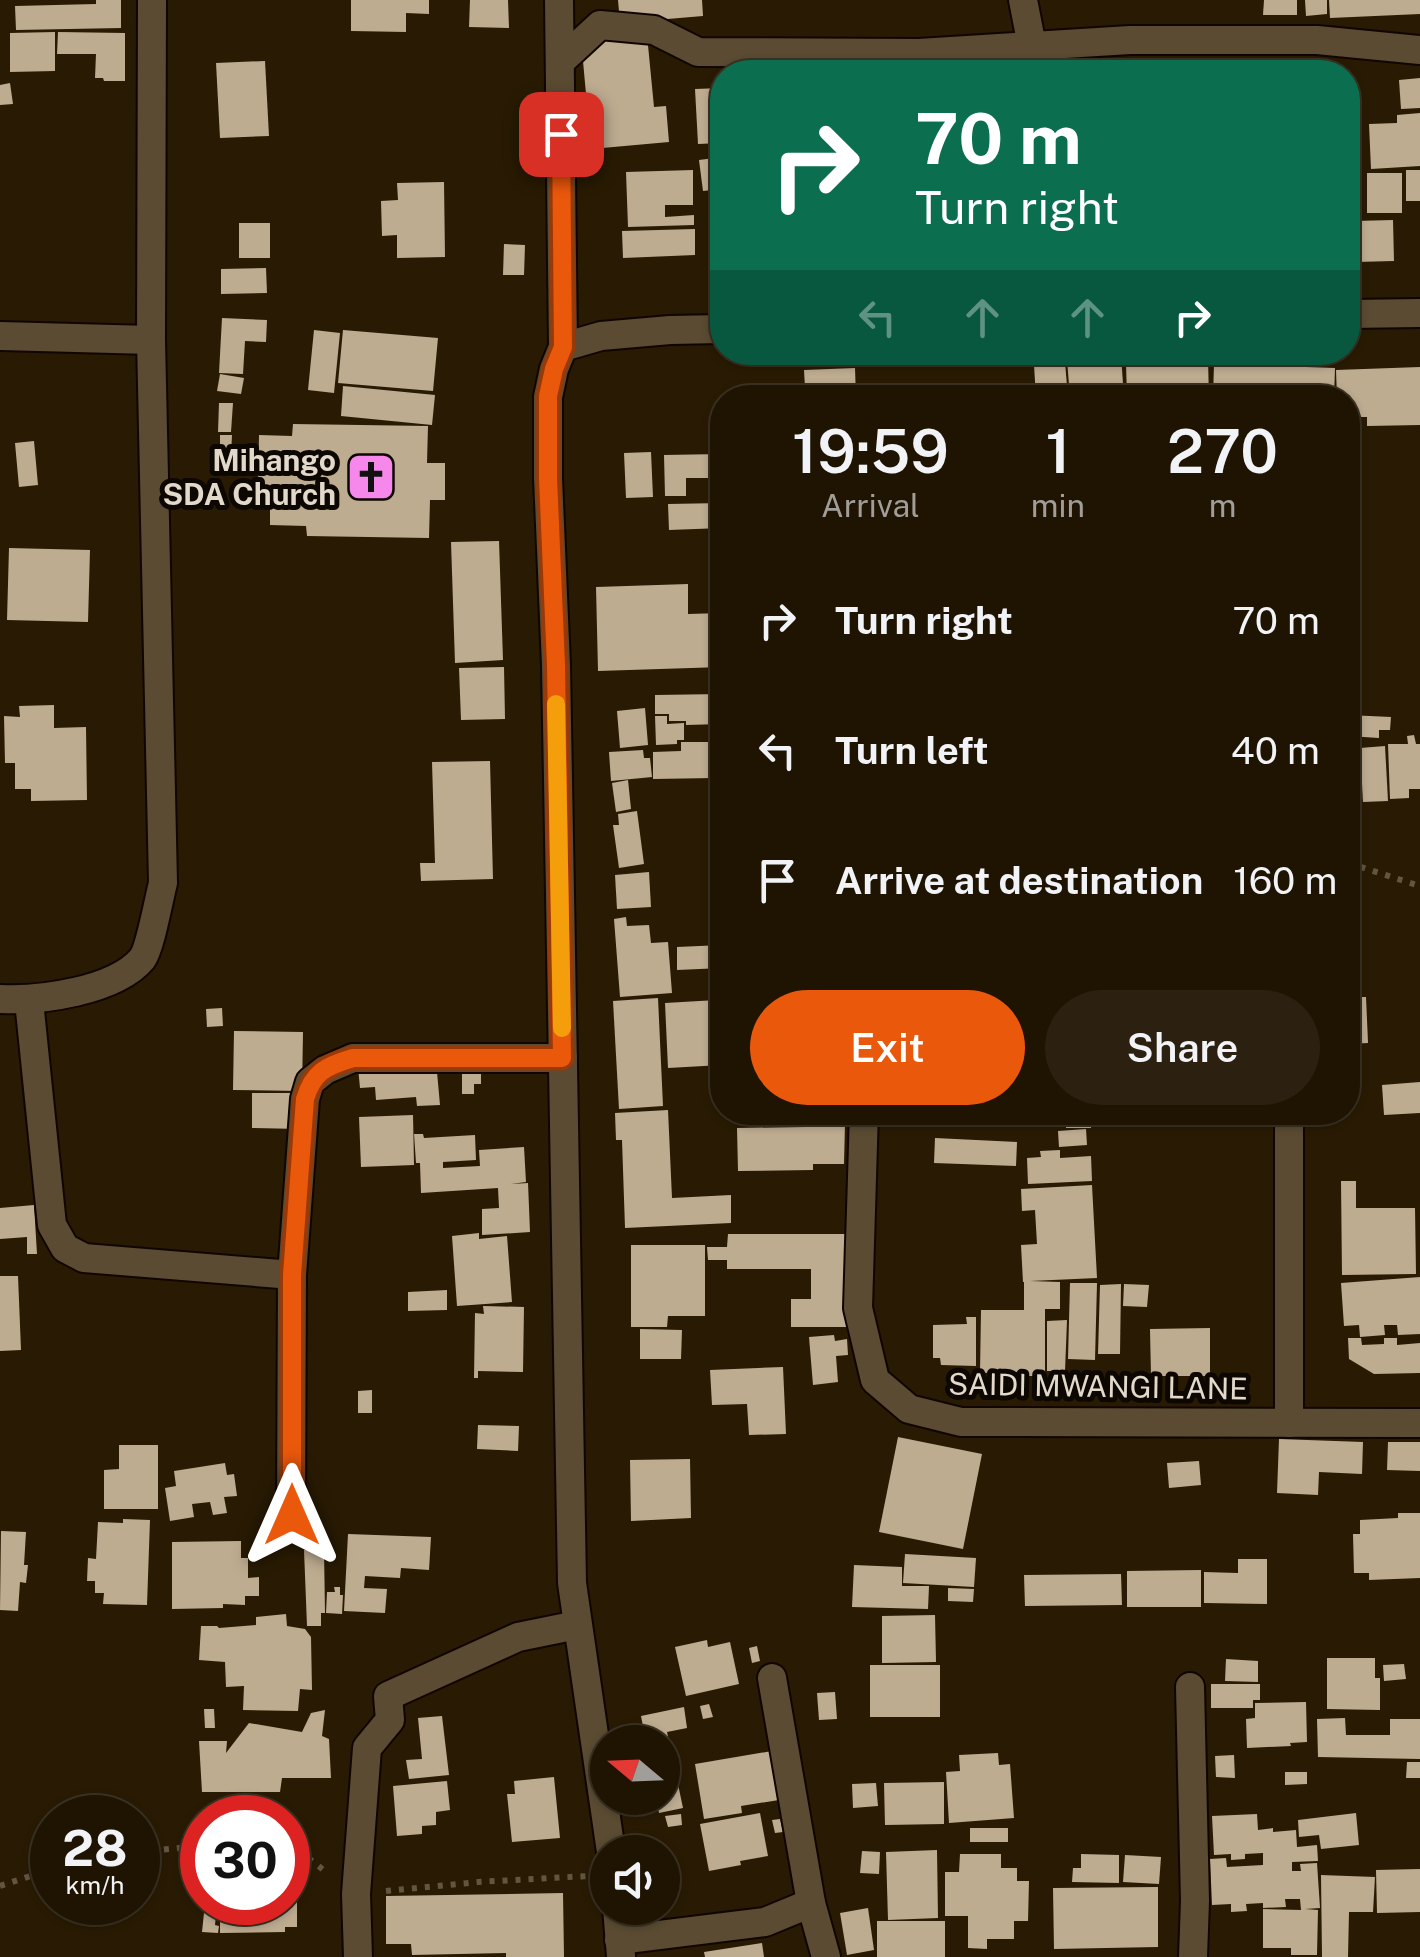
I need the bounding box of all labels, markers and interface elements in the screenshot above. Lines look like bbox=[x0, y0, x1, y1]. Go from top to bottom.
pin bbox=[519, 92, 604, 177]
text: 70 m bbox=[915, 97, 1082, 180]
icon: right bbox=[750, 100, 880, 230]
icon: arrive bbox=[534, 107, 589, 162]
text: Turn right bbox=[915, 181, 1119, 234]
icon: left bbox=[850, 290, 905, 345]
icon: ahead bbox=[955, 290, 1010, 345]
icon: ahead bbox=[1060, 290, 1115, 345]
icon: right bbox=[1165, 290, 1220, 345]
text: 19:59 bbox=[792, 416, 949, 487]
text: 1 bbox=[1045, 416, 1071, 487]
text: 270 bbox=[1167, 416, 1278, 487]
place label: Mihango SDA Church bbox=[162, 442, 336, 512]
church icon: Mihango SDA Church bbox=[345, 451, 397, 503]
text: Arrival bbox=[821, 487, 920, 524]
text: min bbox=[1031, 487, 1085, 524]
text: m bbox=[1209, 487, 1236, 524]
icon: right bbox=[750, 593, 805, 648]
text: Turn right bbox=[835, 598, 1013, 643]
text: 70 m bbox=[1233, 598, 1320, 643]
icon: left bbox=[750, 723, 805, 778]
text: Turn left bbox=[835, 728, 989, 773]
text: 40 m bbox=[1231, 728, 1320, 773]
icon: arrive bbox=[750, 853, 805, 908]
text: Arrive at destination bbox=[835, 858, 1203, 903]
text: 160 m bbox=[1233, 858, 1337, 903]
button: Exit bbox=[750, 990, 1025, 1105]
button: Share bbox=[1045, 990, 1320, 1105]
street label: SAIDI MWANGI LANE bbox=[948, 1365, 1248, 1407]
position arrow bbox=[240, 1463, 344, 1567]
north arrow bbox=[590, 1725, 680, 1815]
map controls bbox=[590, 1725, 680, 1925]
speed limit sign: 30 bbox=[180, 1795, 310, 1925]
text: 28 bbox=[62, 1818, 128, 1877]
button: sound bbox=[590, 1835, 680, 1925]
text: km/h bbox=[66, 1870, 124, 1900]

